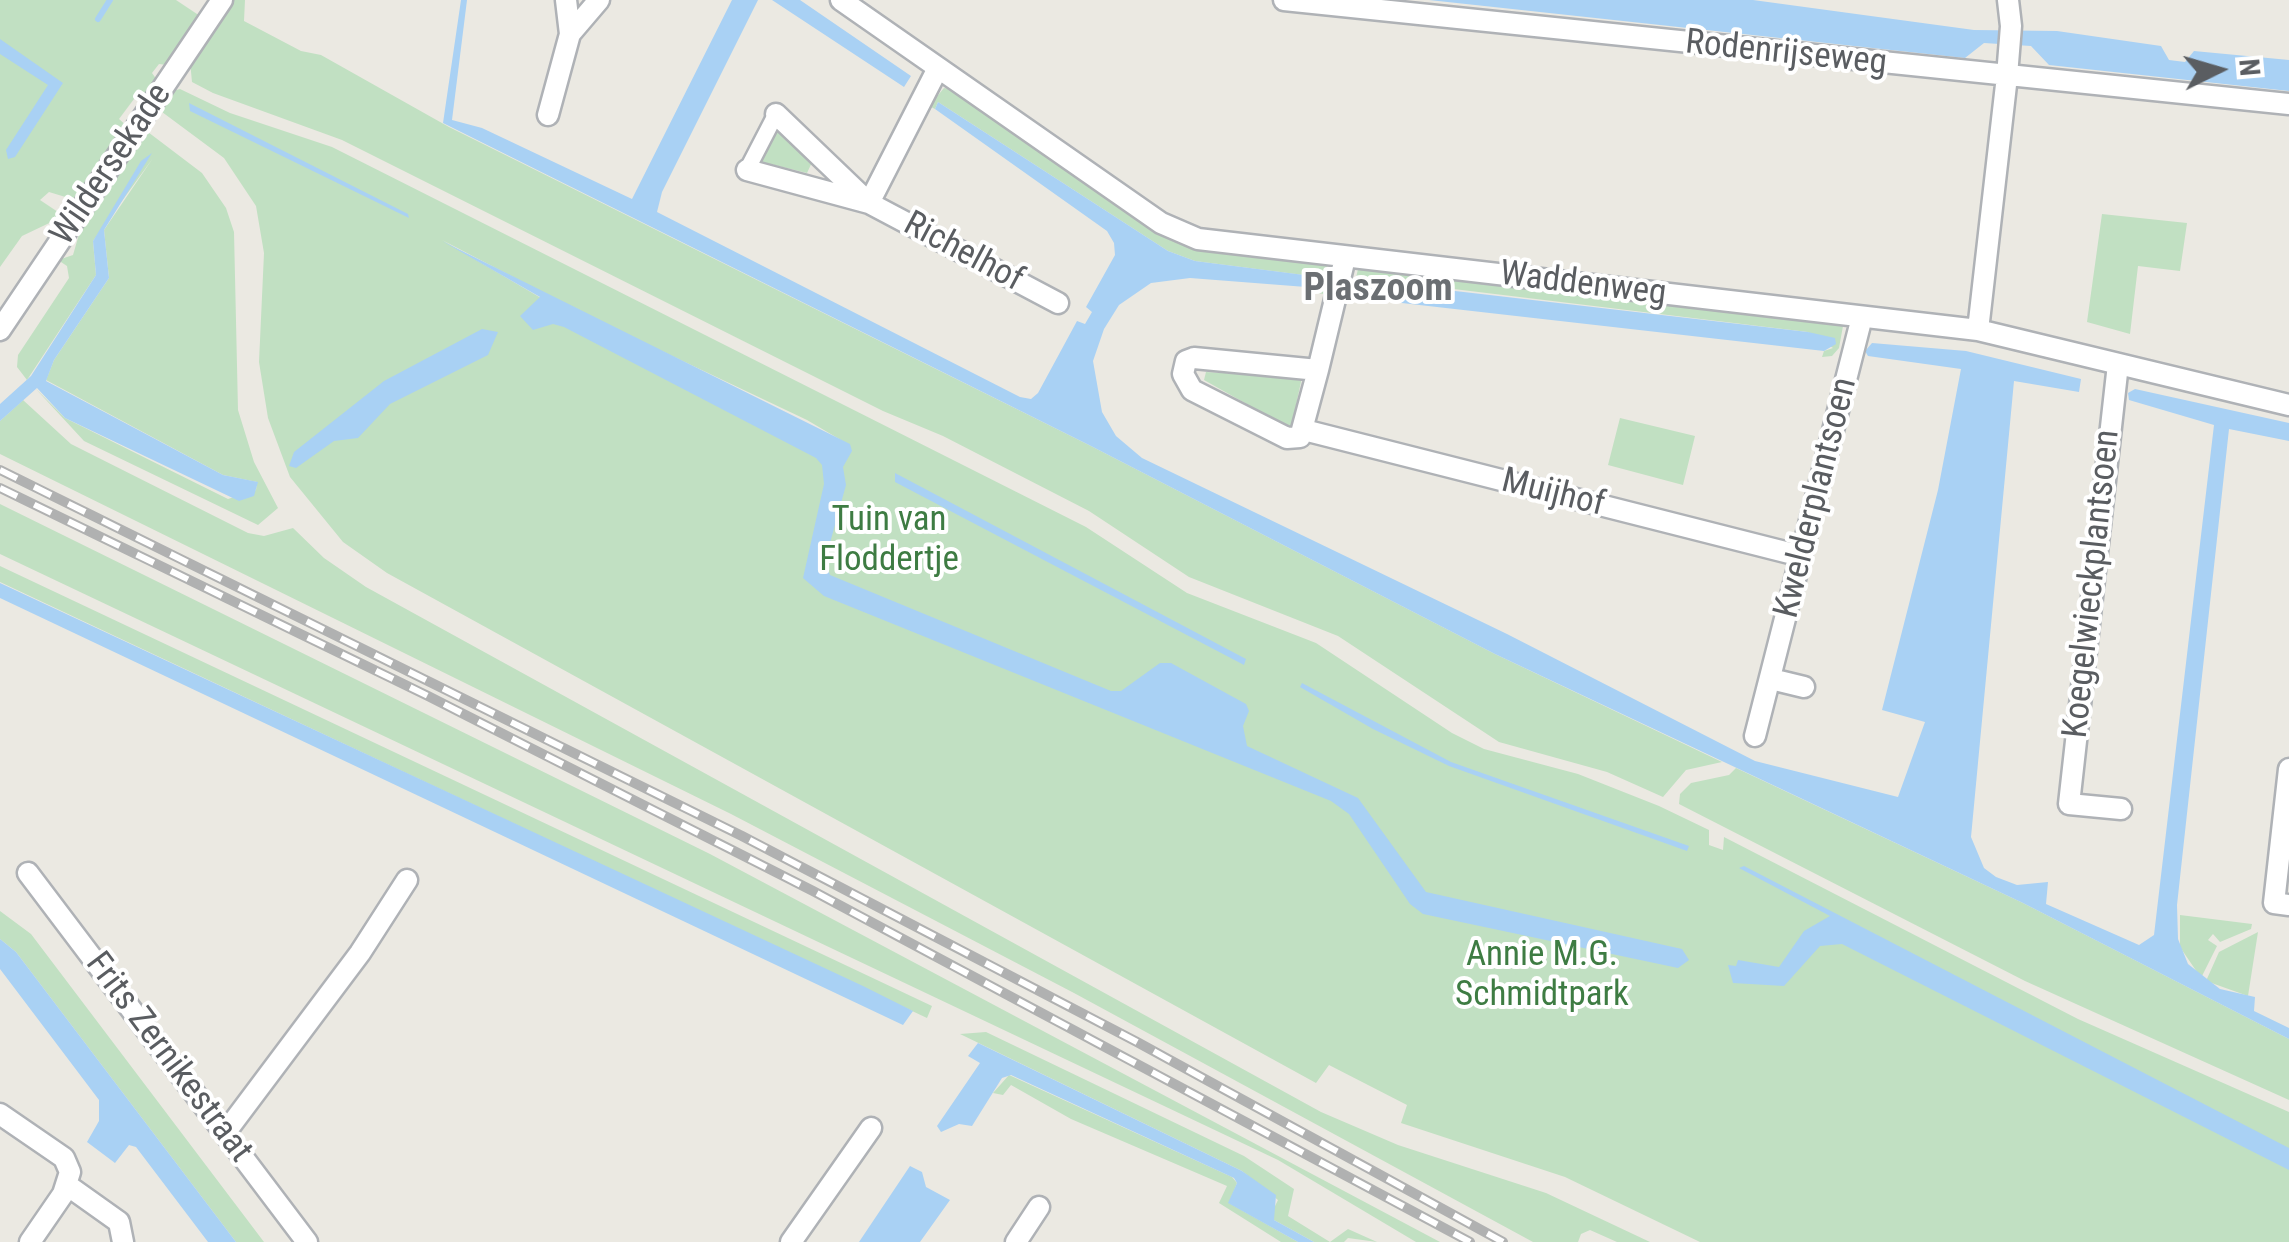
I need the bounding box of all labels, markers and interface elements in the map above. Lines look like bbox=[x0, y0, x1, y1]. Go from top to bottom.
north arrow bbox=[2169, 20, 2269, 120]
street label: Rodenrijseweg bbox=[1683, 23, 1889, 85]
text: N bbox=[2232, 57, 2267, 77]
street label: Wildersekade bbox=[43, 76, 181, 254]
street label: Richelhof bbox=[896, 204, 1030, 302]
street label: Waddenweg bbox=[1497, 254, 1669, 316]
district label: Plaszoom bbox=[1303, 267, 1453, 313]
street label: Kwelderplantsoen bbox=[1767, 374, 1867, 622]
street label: Koegelwieckplantsoen bbox=[2056, 428, 2130, 740]
street label: Muijhof bbox=[1497, 461, 1609, 527]
park label: Tuin van Floddertje bbox=[819, 500, 959, 582]
park label: Annie M.G. Schmidtpark bbox=[1455, 935, 1629, 1017]
street label: Frits Zernikestraat bbox=[76, 945, 260, 1171]

